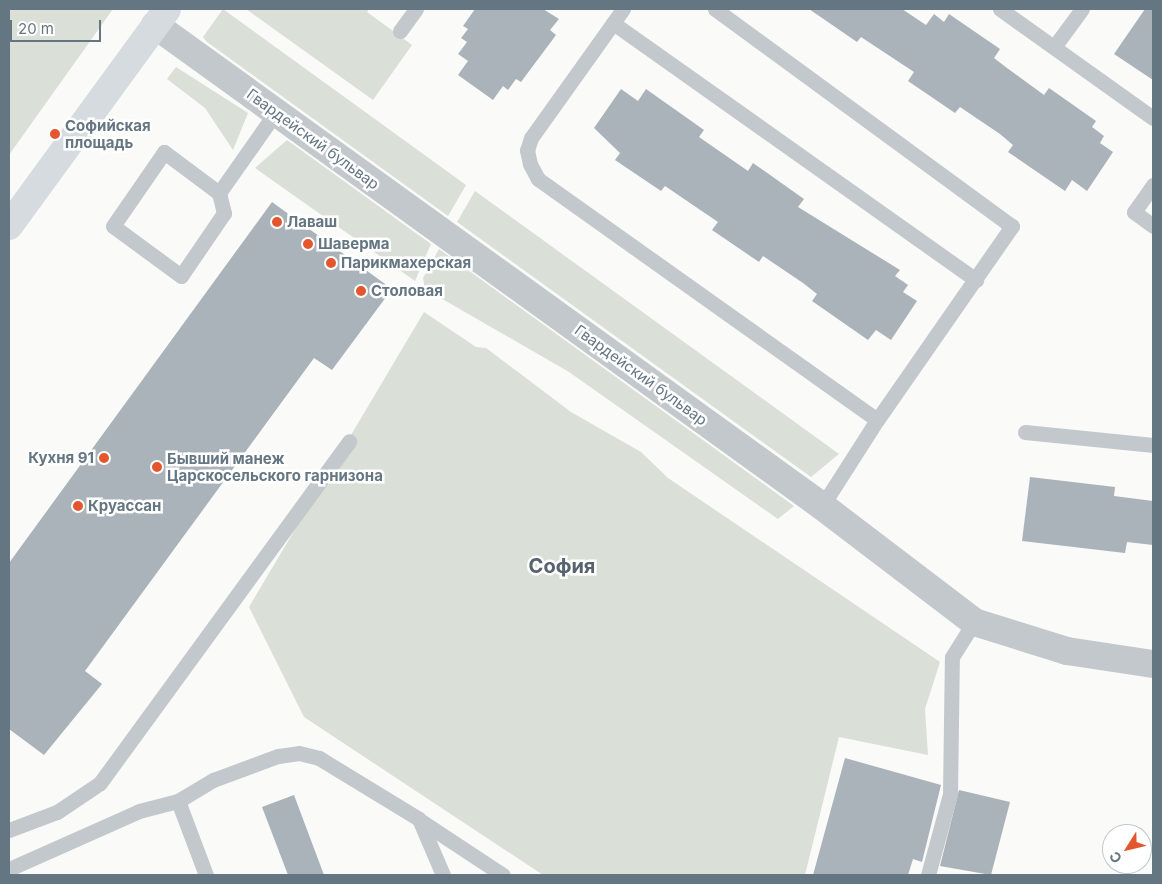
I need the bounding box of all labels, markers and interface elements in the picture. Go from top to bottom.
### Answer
scale bar [12,10,104,42]
text: 20 m [18,19,54,38]
street label: Гвардейский бульвар [243,85,383,193]
place label: Софийская площадь [65,116,151,151]
marker: Софийская площадь [49,128,61,140]
place label: Лаваш [287,213,337,231]
marker: Лаваш [271,216,283,228]
place label: Шаверма [318,235,389,253]
marker: Шаверма [302,238,314,250]
place label: Парикмахерская [341,254,471,272]
marker: Парикмахерская [325,257,337,269]
place label: Столовая [371,282,443,300]
marker: Столовая [355,285,367,297]
street label: Гвардейский бульвар [571,321,711,429]
place label: Кухня 91 [28,449,94,467]
place label: Бывший манеж Царскосельского гарнизона [167,449,383,484]
marker: Кухня 91 [98,452,110,464]
marker: Бывший манеж Царскосельского гарнизона [151,461,163,473]
place label: Круассан [88,497,161,515]
marker: Круассан [72,500,84,512]
district label: София [529,554,595,578]
north arrow [1102,824,1152,874]
text: С [1105,848,1125,867]

